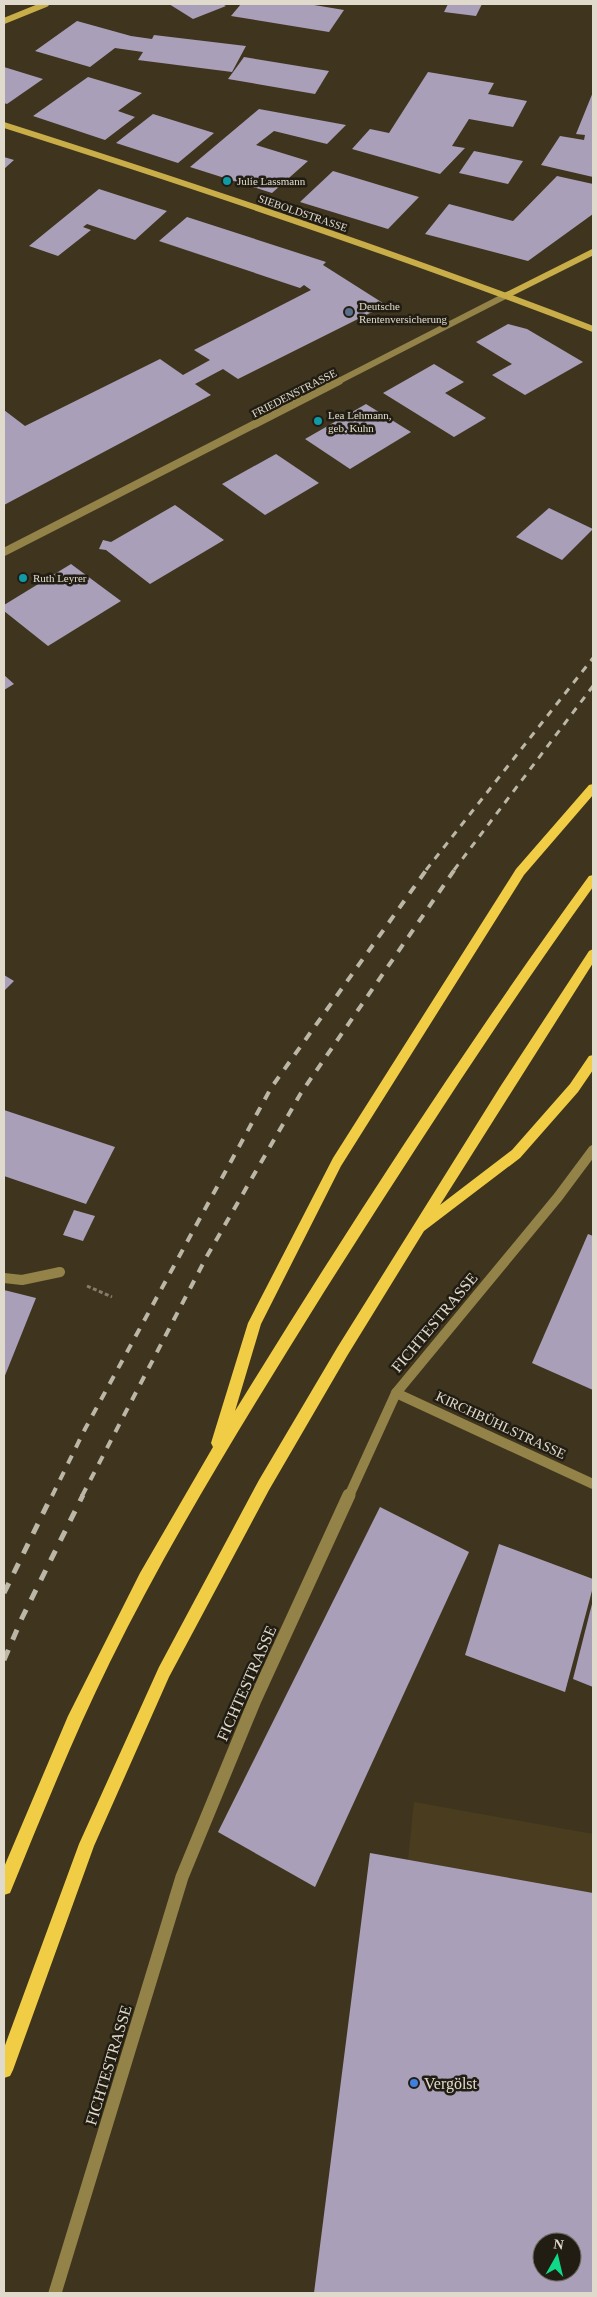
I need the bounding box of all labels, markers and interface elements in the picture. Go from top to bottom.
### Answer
marker: Julie Lassmann [221,175,233,187]
place label: Julie Lassmann [237,175,306,187]
street label: SIEBOLDSTRASSE [257,192,349,234]
place label: Deutsche Rentenversicherung [359,300,447,325]
marker: Deutsche Rentenversicherung [343,306,355,318]
street label: FRIEDENSTRASSE [250,366,339,420]
place label: Lea Lehmann, geb. Kuhn [328,409,392,434]
marker: Lea Lehmann, geb. Kuhn [312,415,324,427]
marker: Ruth Leyrer [17,572,29,584]
place label: Ruth Leyrer [33,572,87,584]
street label: FICHTESTRASSE [388,1269,481,1375]
street label: KIRCHBÜHLSTRASSE [433,1388,569,1462]
street label: FICHTESTRASSE [213,1623,280,1744]
street label: FICHTESTRASSE [82,2003,135,2127]
place label: Vergölst [424,2075,478,2093]
marker: Vergölst [408,2077,420,2089]
north arrow [532,2232,582,2282]
text: N [553,2236,565,2253]

